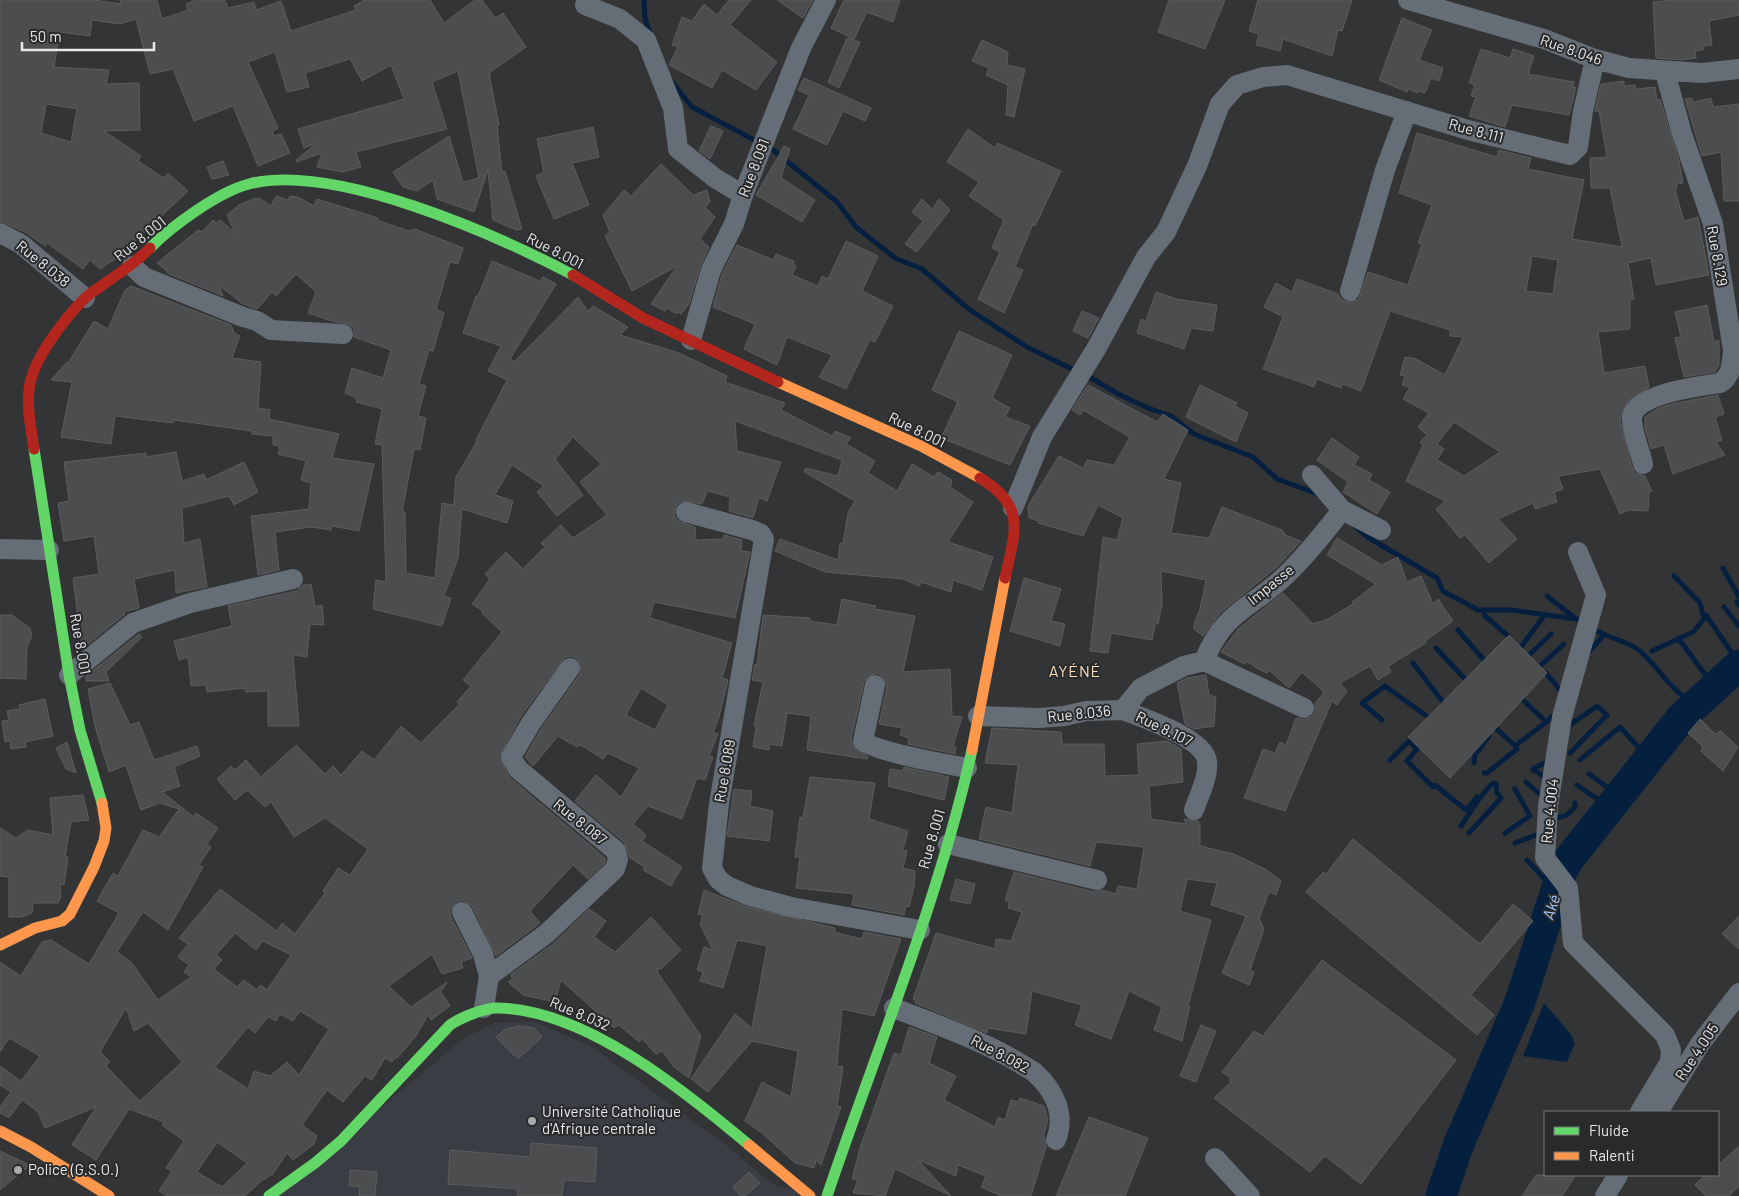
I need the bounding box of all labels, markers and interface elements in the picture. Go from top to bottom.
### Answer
scale bar [22,20,155,52]
text: 50 m [30,27,62,45]
street label: Rue 8.046 [1538,30,1605,68]
street label: Rue 8.111 [1447,114,1506,146]
street label: Rue 8.091 [734,136,772,199]
street label: Rue 8.001 [110,212,169,265]
street label: Rue 8.129 [1704,224,1732,288]
street label: Rue 8.001 [524,228,587,272]
street label: Rue 8.038 [13,236,74,290]
street label: Rue 8.001 [886,408,949,451]
street label: Impasse [1244,560,1297,608]
street label: Rue 8.001 [67,612,95,676]
district label: AYÉNÉ [1049,661,1101,680]
street label: Rue 8.036 [1046,701,1111,725]
street label: Rue 8.107 [1133,707,1196,750]
street label: Rue 8.089 [710,738,738,804]
street label: Rue 4.004 [1537,777,1561,844]
street label: Rue 8.087 [550,794,611,848]
street label: Rue 8.001 [914,807,948,871]
water label: Aké [1538,892,1563,922]
street label: Rue 8.032 [547,992,613,1034]
street label: Rue 4.005 [1671,1020,1722,1083]
street label: Rue 8.082 [968,1030,1033,1076]
place label: Université Catholique d'Afrique centrale [542,1102,681,1137]
legend [1544,1111,1719,1176]
marker: Université Catholique d'Afrique centrale [526,1115,538,1127]
text: Fluide [1589,1121,1629,1139]
text: Ralenti [1589,1146,1635,1164]
place label: Police (G.S.O.) [28,1160,118,1178]
marker: Police (G.S.O.) [12,1164,24,1176]

